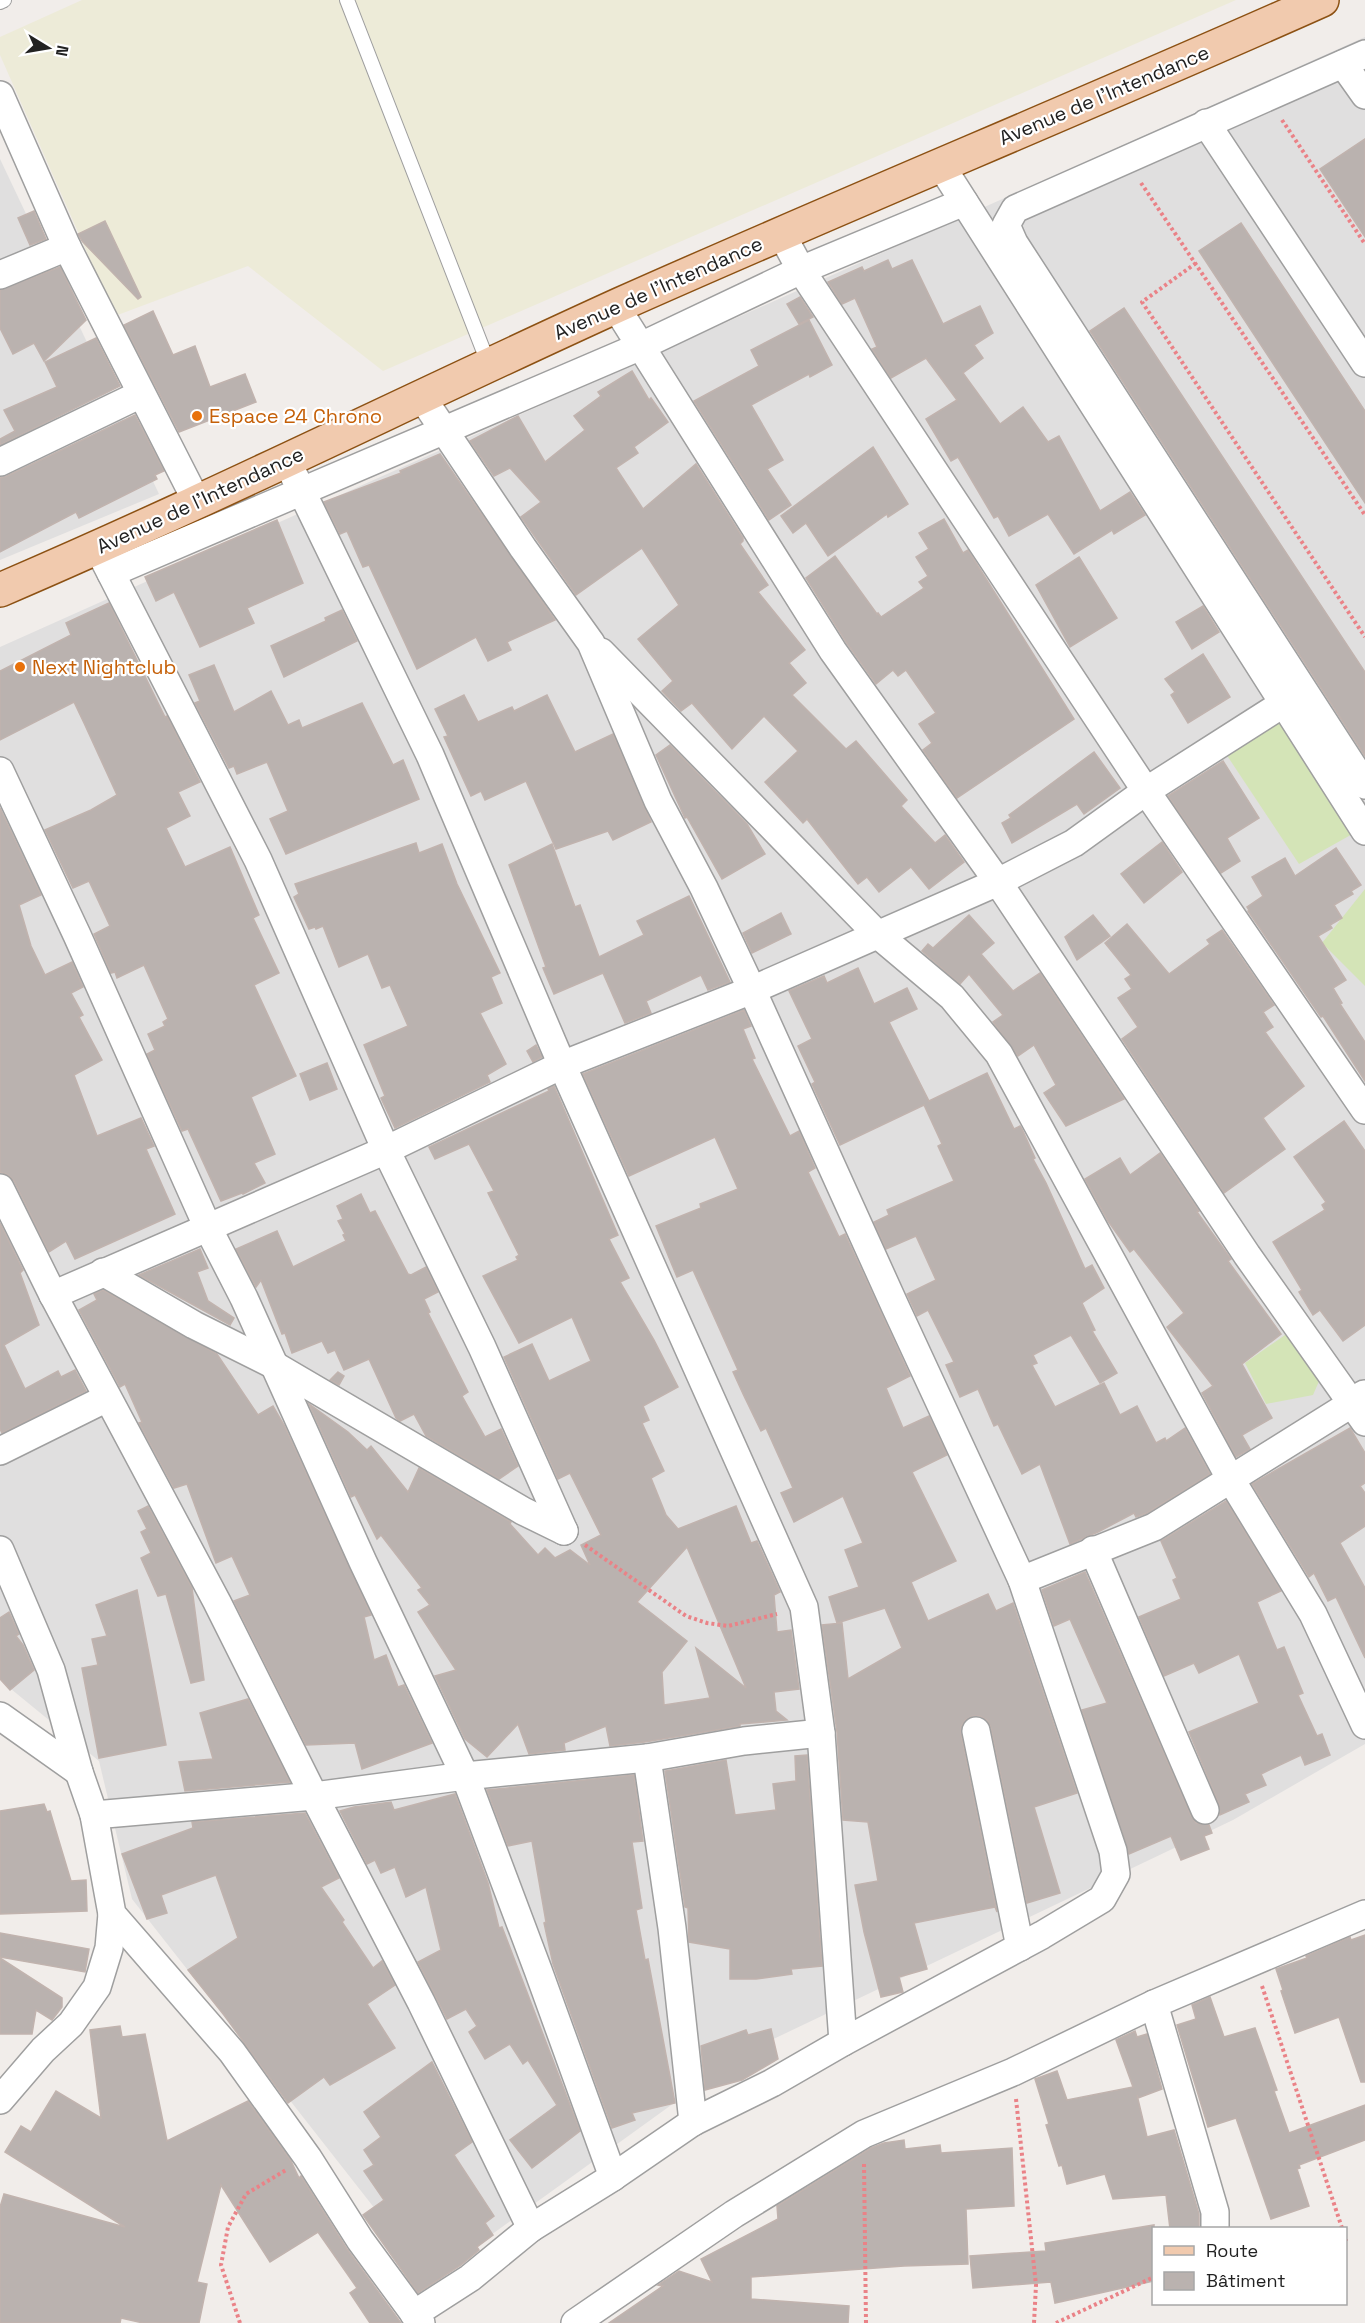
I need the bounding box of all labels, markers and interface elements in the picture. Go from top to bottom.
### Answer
north arrow [18,18,78,78]
street label: Avenue de l'Intendance [995,39,1213,151]
text: N [51,43,74,58]
street label: Avenue de l'Intendance [550,230,766,346]
place label: Espace 24 Chrono [209,403,382,429]
marker: Espace 24 Chrono [190,409,204,423]
street label: Avenue de l'Intendance [92,441,308,559]
place label: Next Nightclub [32,654,177,680]
marker: Next Nightclub [13,660,27,674]
legend [1152,2227,1347,2305]
text: Route [1206,2239,1258,2262]
text: Bâtiment [1206,2269,1286,2292]

